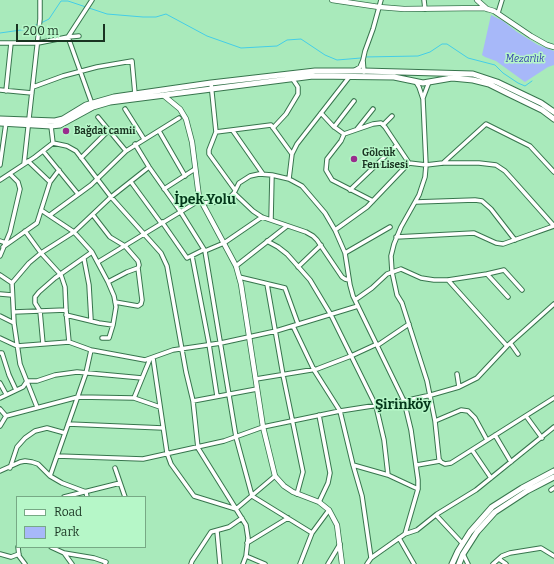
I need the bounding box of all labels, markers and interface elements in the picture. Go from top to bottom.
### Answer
scale bar [18,16,107,42]
text: 200 m [23,24,59,38]
park label: Mezarlık [505,53,545,65]
place label: Bağdat camii [74,125,135,137]
marker: Bağdat camii [61,126,71,136]
place label: Gölcük Fen Lisesi [362,147,408,170]
marker: Gölcük Fen Lisesi [349,154,359,164]
district label: İpek Yolu [174,192,236,208]
district label: Şirinköy [375,397,431,413]
legend [16,496,146,548]
text: Road [54,505,82,519]
text: Park [54,525,79,539]

